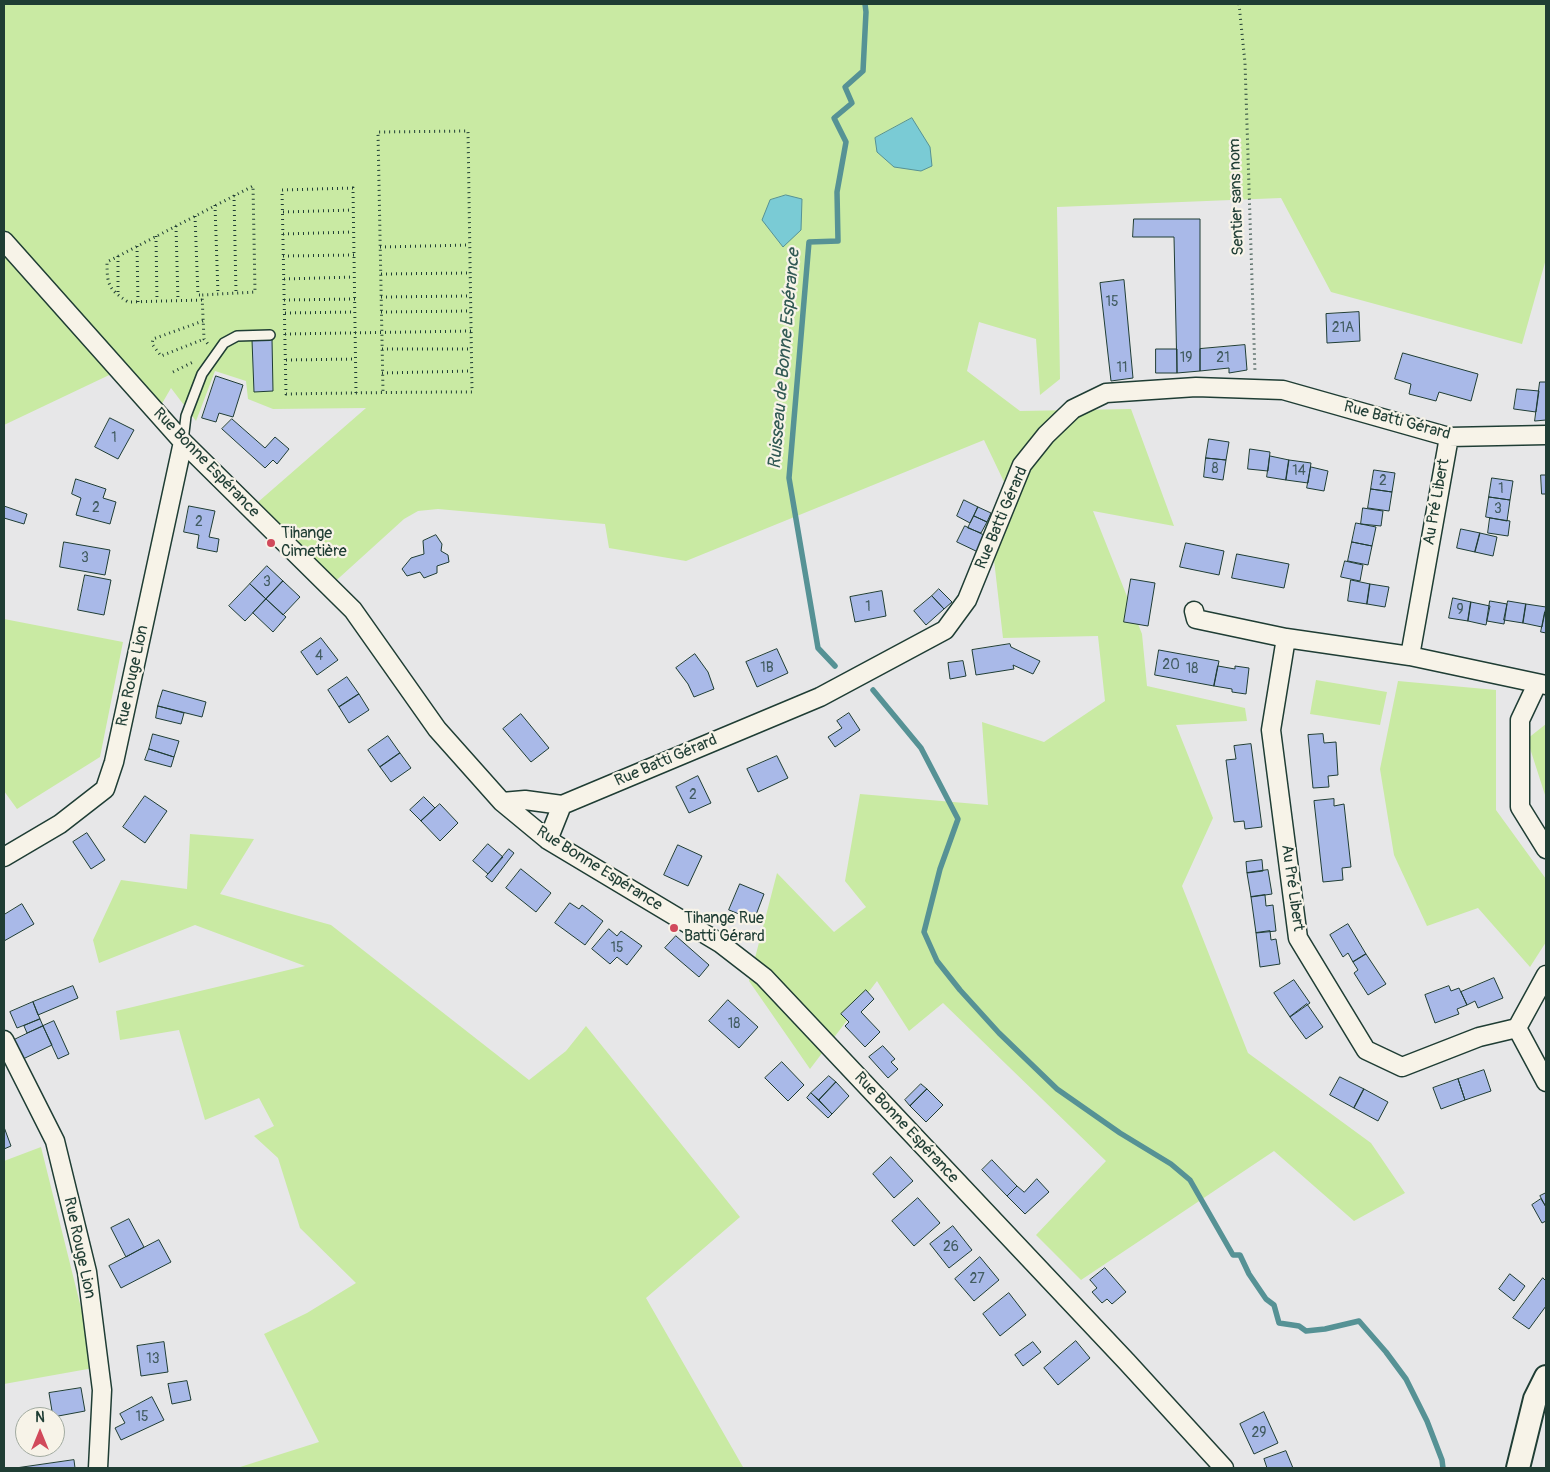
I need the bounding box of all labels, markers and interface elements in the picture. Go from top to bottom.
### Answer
street label: Sentier sans nom [1225,138,1249,256]
water label: Ruisseau de Bonne Espérance [765,248,805,470]
house number: 15 [1105,294,1119,310]
house number: 21A [1332,320,1354,336]
house number: 19 [1180,350,1192,366]
house number: 21 [1216,350,1230,366]
house number: 11 [1117,360,1127,376]
street label: Rue Batti Gérard [1342,398,1452,444]
street label: Rue Bonne Espérance [149,404,263,522]
house number: 1 [111,430,117,446]
street label: Au Pré Libert [1420,457,1454,547]
house number: 8 [1211,461,1219,477]
house number: 14 [1292,463,1306,479]
street label: Rue Batti Gérard [972,464,1032,572]
house number: 2 [1379,473,1387,489]
house number: 1 [1498,481,1504,497]
house number: 2 [92,500,100,516]
house number: 3 [1494,501,1502,517]
house number: 2 [195,514,203,530]
place label: Tihange Cimetière [281,524,347,562]
marker: Tihange Cimetière [265,537,277,549]
house number: 3 [81,550,89,566]
house number: 3 [263,574,271,590]
house number: 1 [865,599,871,615]
house number: 9 [1456,602,1464,618]
street label: Rue Rouge Lion [113,623,153,729]
house number: 4 [315,648,323,664]
house number: 20 [1162,657,1180,673]
house number: 1B [760,660,774,676]
house number: 18 [1186,661,1198,677]
street label: Rue Batti Gérard [612,731,720,791]
house number: 2 [689,787,697,803]
street label: Rue Bonne Espérance [532,822,666,916]
street label: Au Pré Libert [1276,843,1308,933]
place label: Tihange Rue Batti Gérard [684,909,765,947]
marker: Tihange Rue Batti Gérard [668,922,680,934]
house number: 15 [610,940,624,956]
house number: 18 [728,1016,740,1032]
street label: Rue Bonne Espérance [850,1068,962,1188]
street label: Rue Rouge Lion [59,1195,99,1301]
house number: 26 [943,1239,959,1255]
house number: 27 [969,1271,985,1287]
house number: 13 [146,1351,160,1367]
north arrow [15,1407,65,1457]
text: N [35,1409,45,1426]
house number: 15 [135,1409,149,1425]
house number: 29 [1251,1425,1267,1441]

